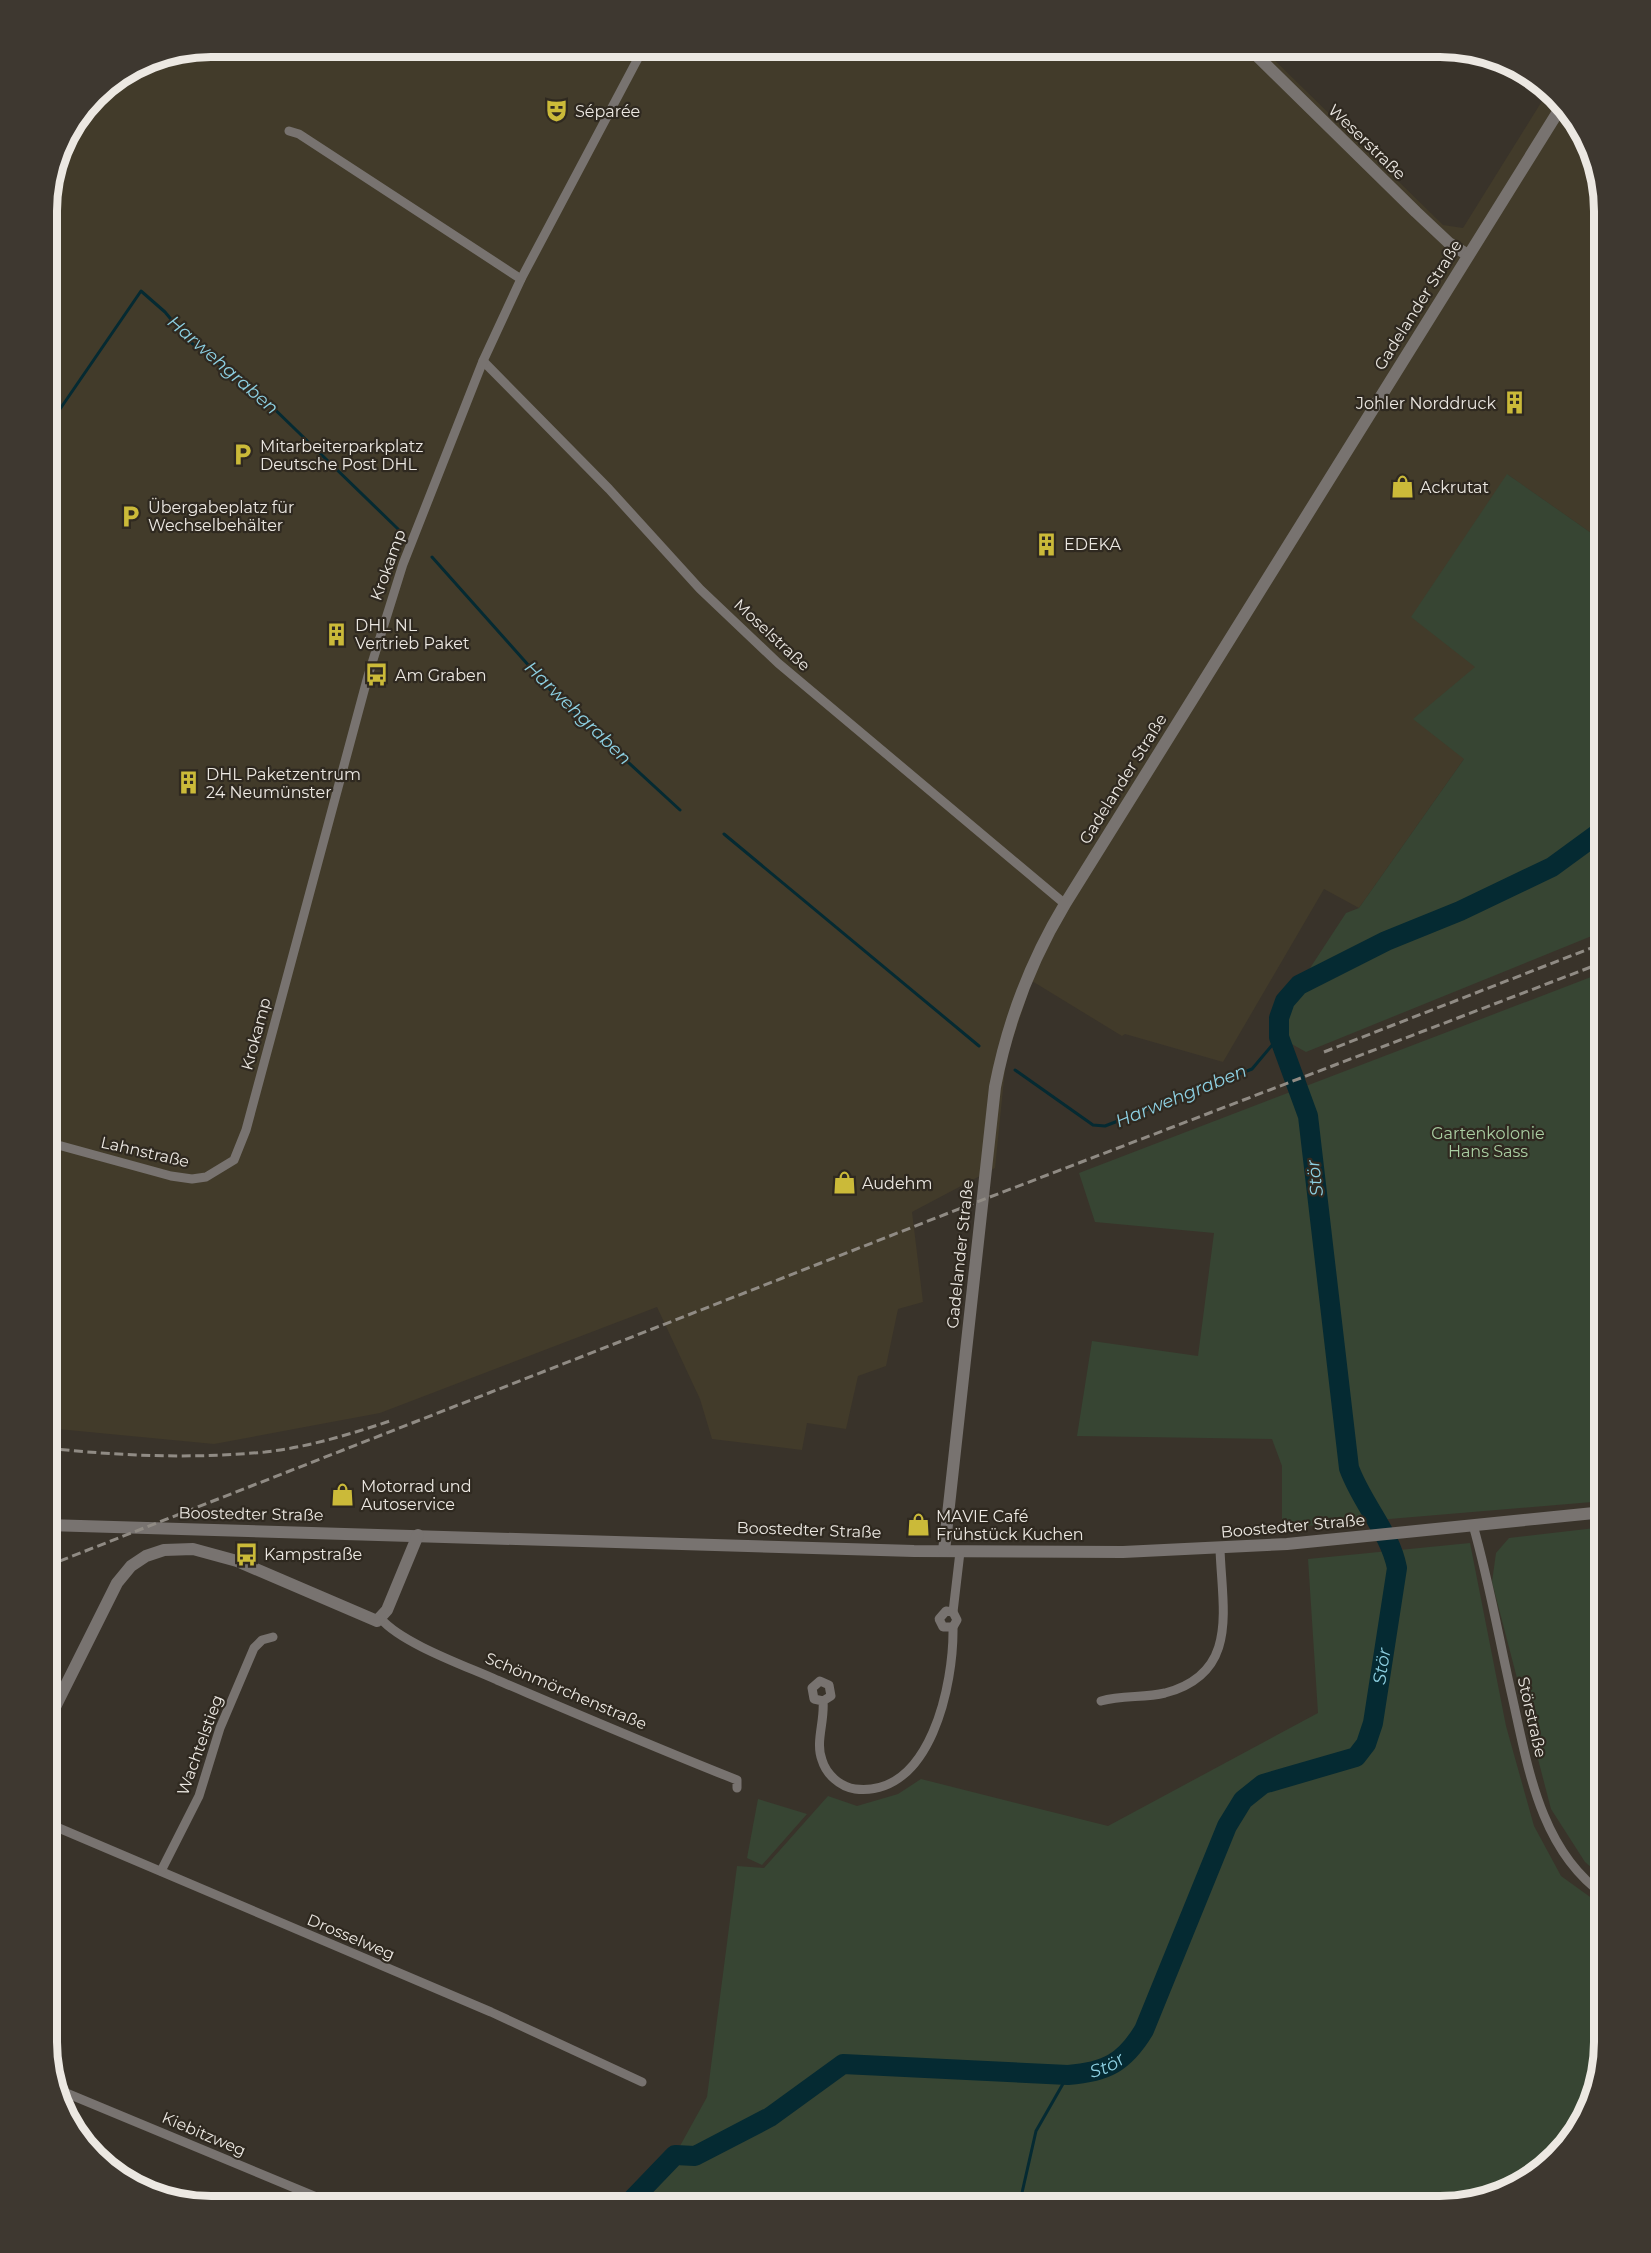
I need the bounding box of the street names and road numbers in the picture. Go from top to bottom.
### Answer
street label: Weserstraße [1324,100,1410,184]
street label: Gadelander Straße [1370,236,1466,374]
street label: Krokamp [366,527,410,603]
street label: Moselstraße [730,595,814,675]
street label: Gadelander Straße [1075,710,1171,848]
street label: Krokamp [237,996,275,1072]
street label: Lahnstraße [99,1133,191,1171]
street label: Gadelander Straße [943,1178,977,1330]
street label: Boostedter Straße [178,1503,324,1525]
street label: Boostedter Straße [1220,1510,1366,1542]
street label: Boostedter Straße [736,1518,882,1542]
street label: Schönmörchenstraße [482,1648,650,1734]
street label: Störstraße [1513,1675,1551,1759]
street label: Wachtelstieg [173,1692,227,1798]
street label: Drosselweg [304,1910,398,1964]
street label: Kiebitzweg [159,2108,249,2160]

